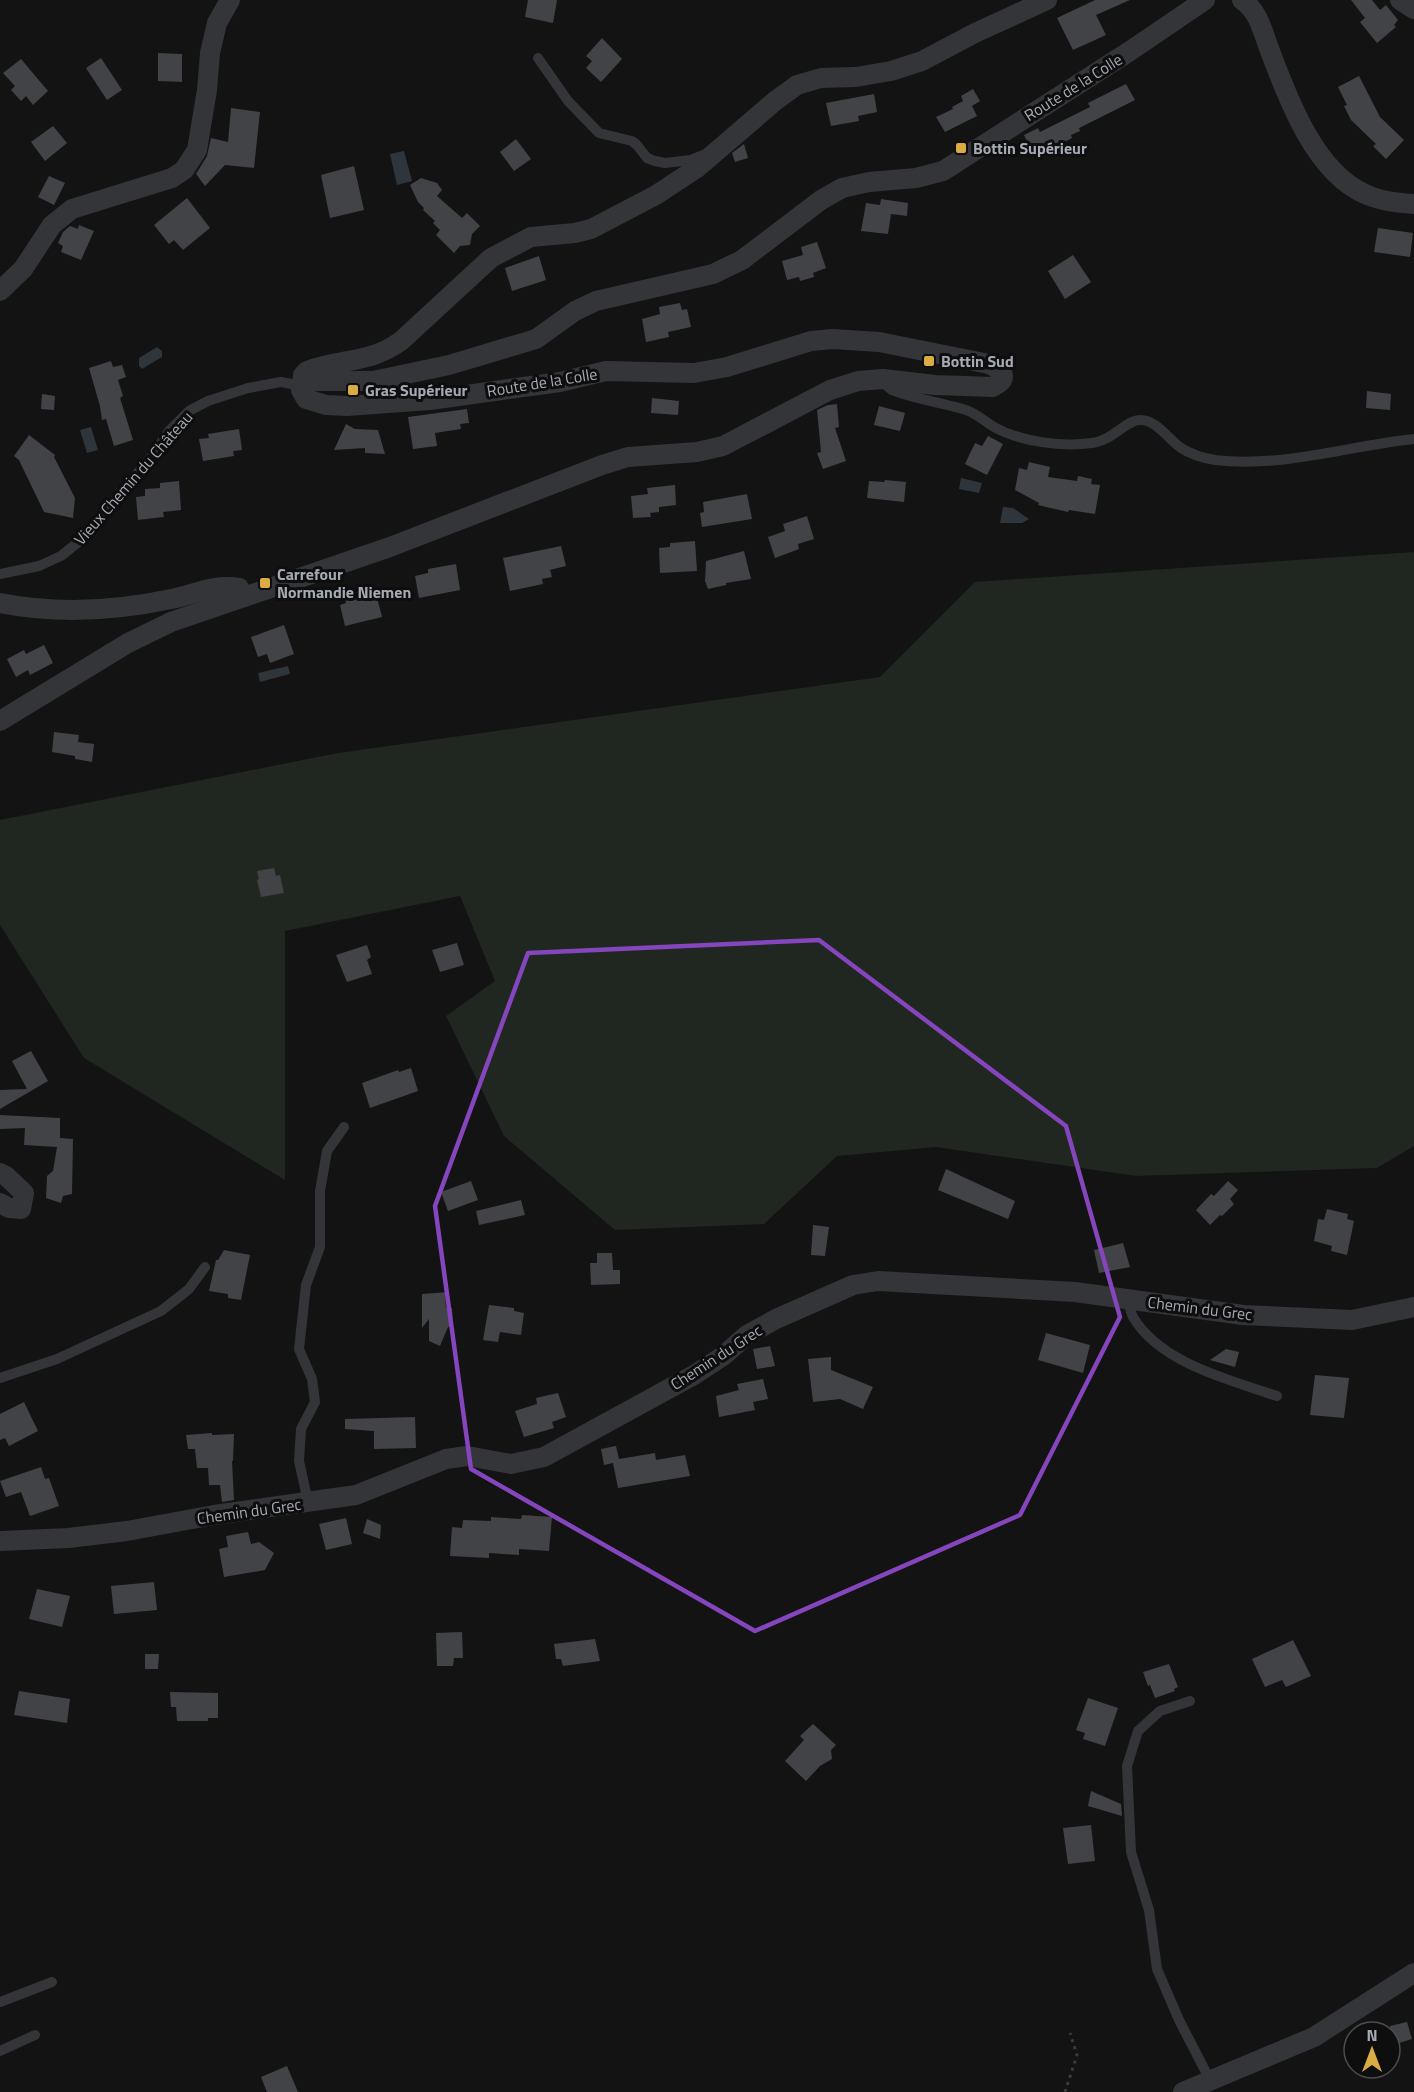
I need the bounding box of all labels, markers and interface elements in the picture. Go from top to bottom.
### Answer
street label: Route de la Colle [1019,47,1127,127]
place label: Bottin Supérieur [973,136,1087,160]
marker: Bottin Supérieur [954,141,968,155]
place label: Bottin Sud [941,349,1014,373]
marker: Bottin Sud [922,354,936,368]
street label: Route de la Colle [485,361,599,403]
place label: Gras Supérieur [365,378,467,402]
marker: Gras Supérieur [346,383,360,397]
street label: Vieux Chemin du Château [68,406,198,550]
place label: Carrefour Normandie Niemen [277,562,411,604]
marker: Carrefour Normandie Niemen [258,576,272,590]
street label: Chemin du Grec [1146,1290,1254,1326]
street label: Chemin du Grec [665,1318,767,1396]
street label: Chemin du Grec [195,1492,303,1530]
north arrow [1342,2020,1402,2080]
text: N [1366,2023,1378,2047]

